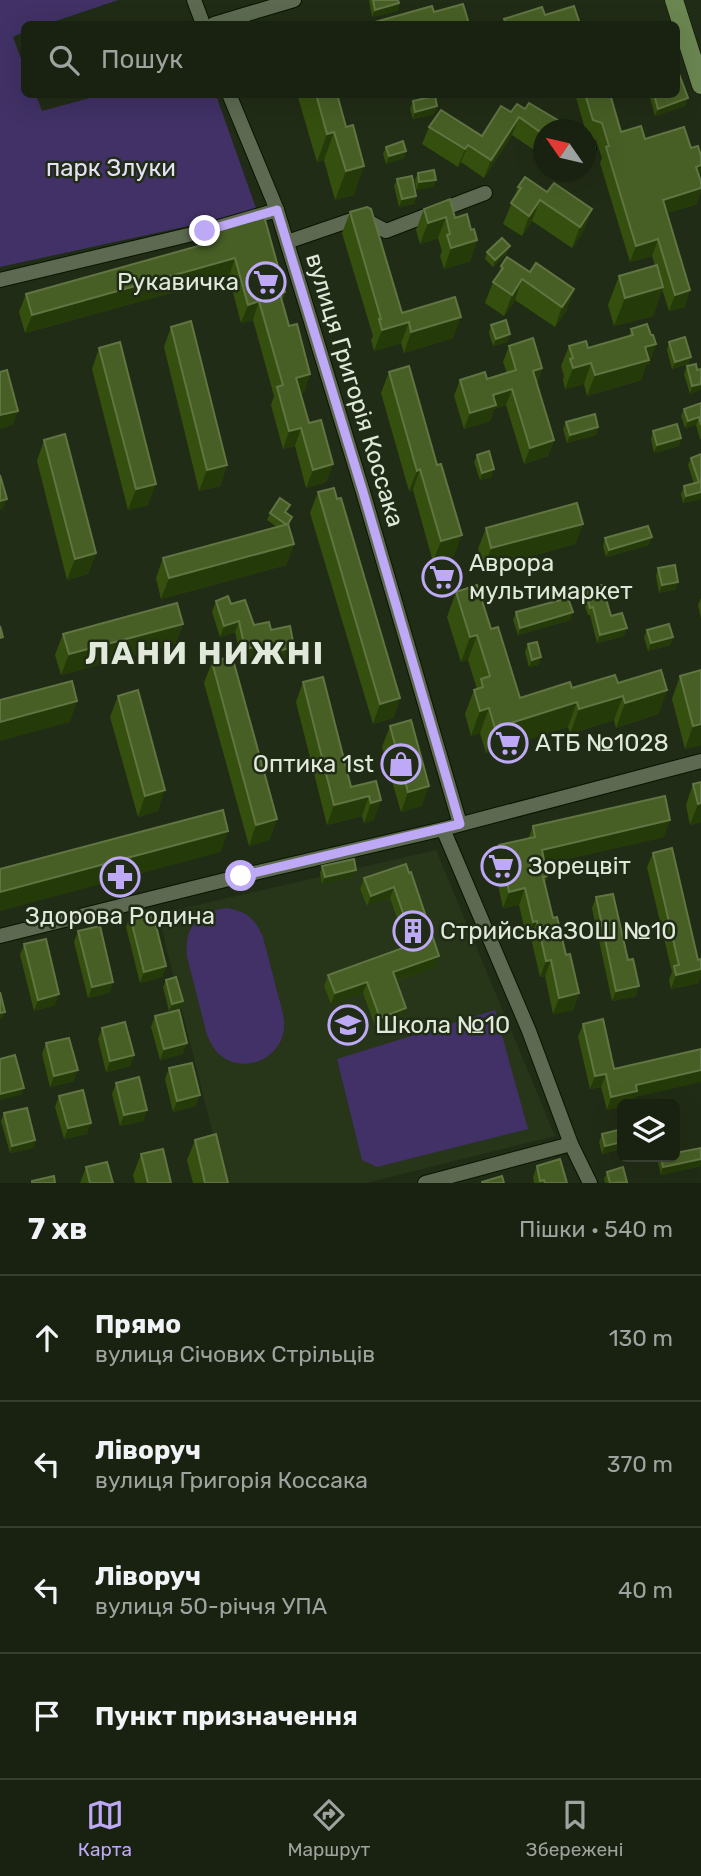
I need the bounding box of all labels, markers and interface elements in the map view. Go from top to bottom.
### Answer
search box [21,21,680,98]
icon: search [45,41,83,79]
text: Пошук [101,44,183,75]
north arrow [533,119,596,182]
park label: парк Злуки [46,154,176,182]
route end [189,215,220,246]
street label: вулиця Григорія Коссака [300,250,410,530]
supermarket icon: Рукавичка [245,261,287,303]
place label: Рукавичка [117,268,239,296]
place label: Аврора мультимаркет [469,549,633,605]
supermarket icon: Аврора мультимаркет [421,556,463,598]
district label: ЛАНИ НИЖНІ [85,634,325,672]
supermarket icon: АТБ №1028 [487,722,529,764]
place label: АТБ №1028 [535,729,669,757]
shop icon: Оптика 1st [380,743,422,785]
place label: Оптика 1st [253,750,374,778]
supermarket icon: Зорецвіт [480,845,522,887]
place label: Зорецвіт [528,852,631,880]
pharmacy icon: Здорова Родина [99,856,141,898]
route start [225,860,256,891]
place label: Здорова Родина [25,902,215,930]
building icon: СтрийськаЗОШ №10 [392,910,434,952]
place label: СтрийськаЗОШ №10 [440,917,677,945]
school or university icon: Школа №10 [327,1004,369,1046]
place label: Школа №10 [375,1011,510,1039]
map controls [617,1099,680,1162]
button: layers [617,1099,680,1162]
text: 7 хв [28,1211,87,1247]
text: Пішки · 540 m [519,1215,673,1243]
text: Прямо [95,1309,181,1340]
icon: ahead [28,1319,66,1357]
text: 130 m [609,1324,673,1352]
text: вулиця Січових Стрільців [95,1340,375,1368]
text: Ліворуч [95,1435,201,1466]
icon: left [28,1445,66,1483]
text: 370 m [607,1450,673,1478]
text: вулиця Григорія Коссака [95,1466,368,1494]
text: Ліворуч [95,1561,201,1592]
icon: left [28,1571,66,1609]
text: 40 m [618,1576,673,1604]
text: вулиця 50-річчя УПА [95,1592,327,1620]
icon: arrive [28,1697,66,1735]
text: Пункт призначення [95,1701,358,1732]
tab: Карта [78,1796,132,1861]
tab: Маршрут [287,1796,370,1861]
tab: Збережені [526,1796,623,1861]

